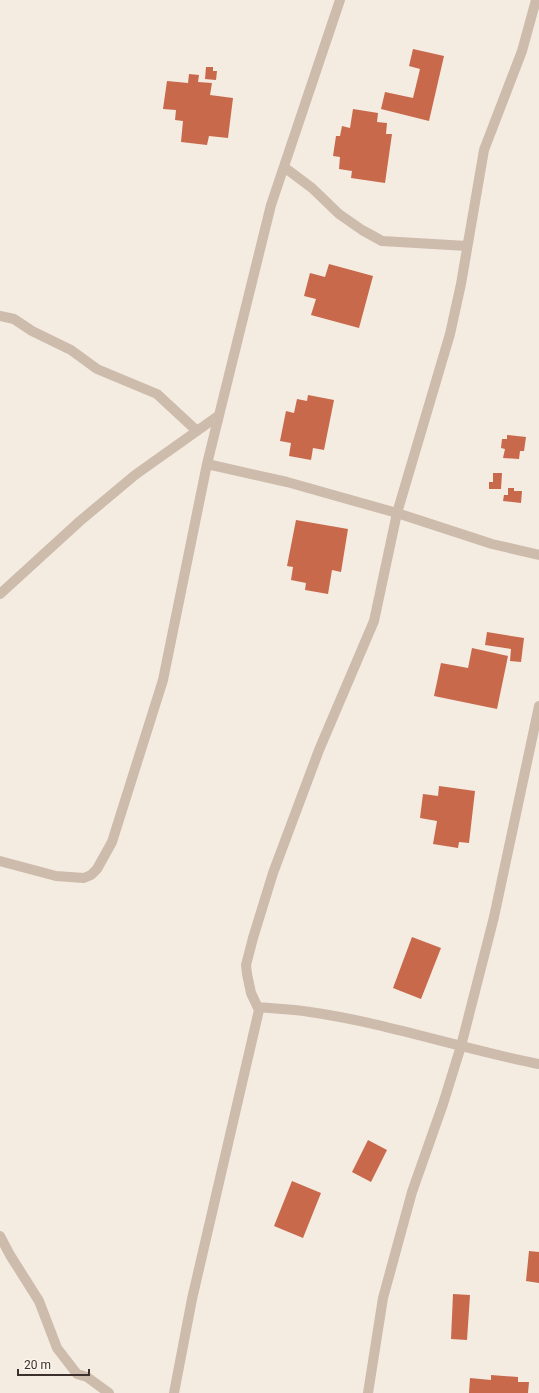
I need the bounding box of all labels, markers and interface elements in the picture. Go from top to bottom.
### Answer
scale bar [18,1351,89,1377]
text: 20 m [24,1358,51,1372]

